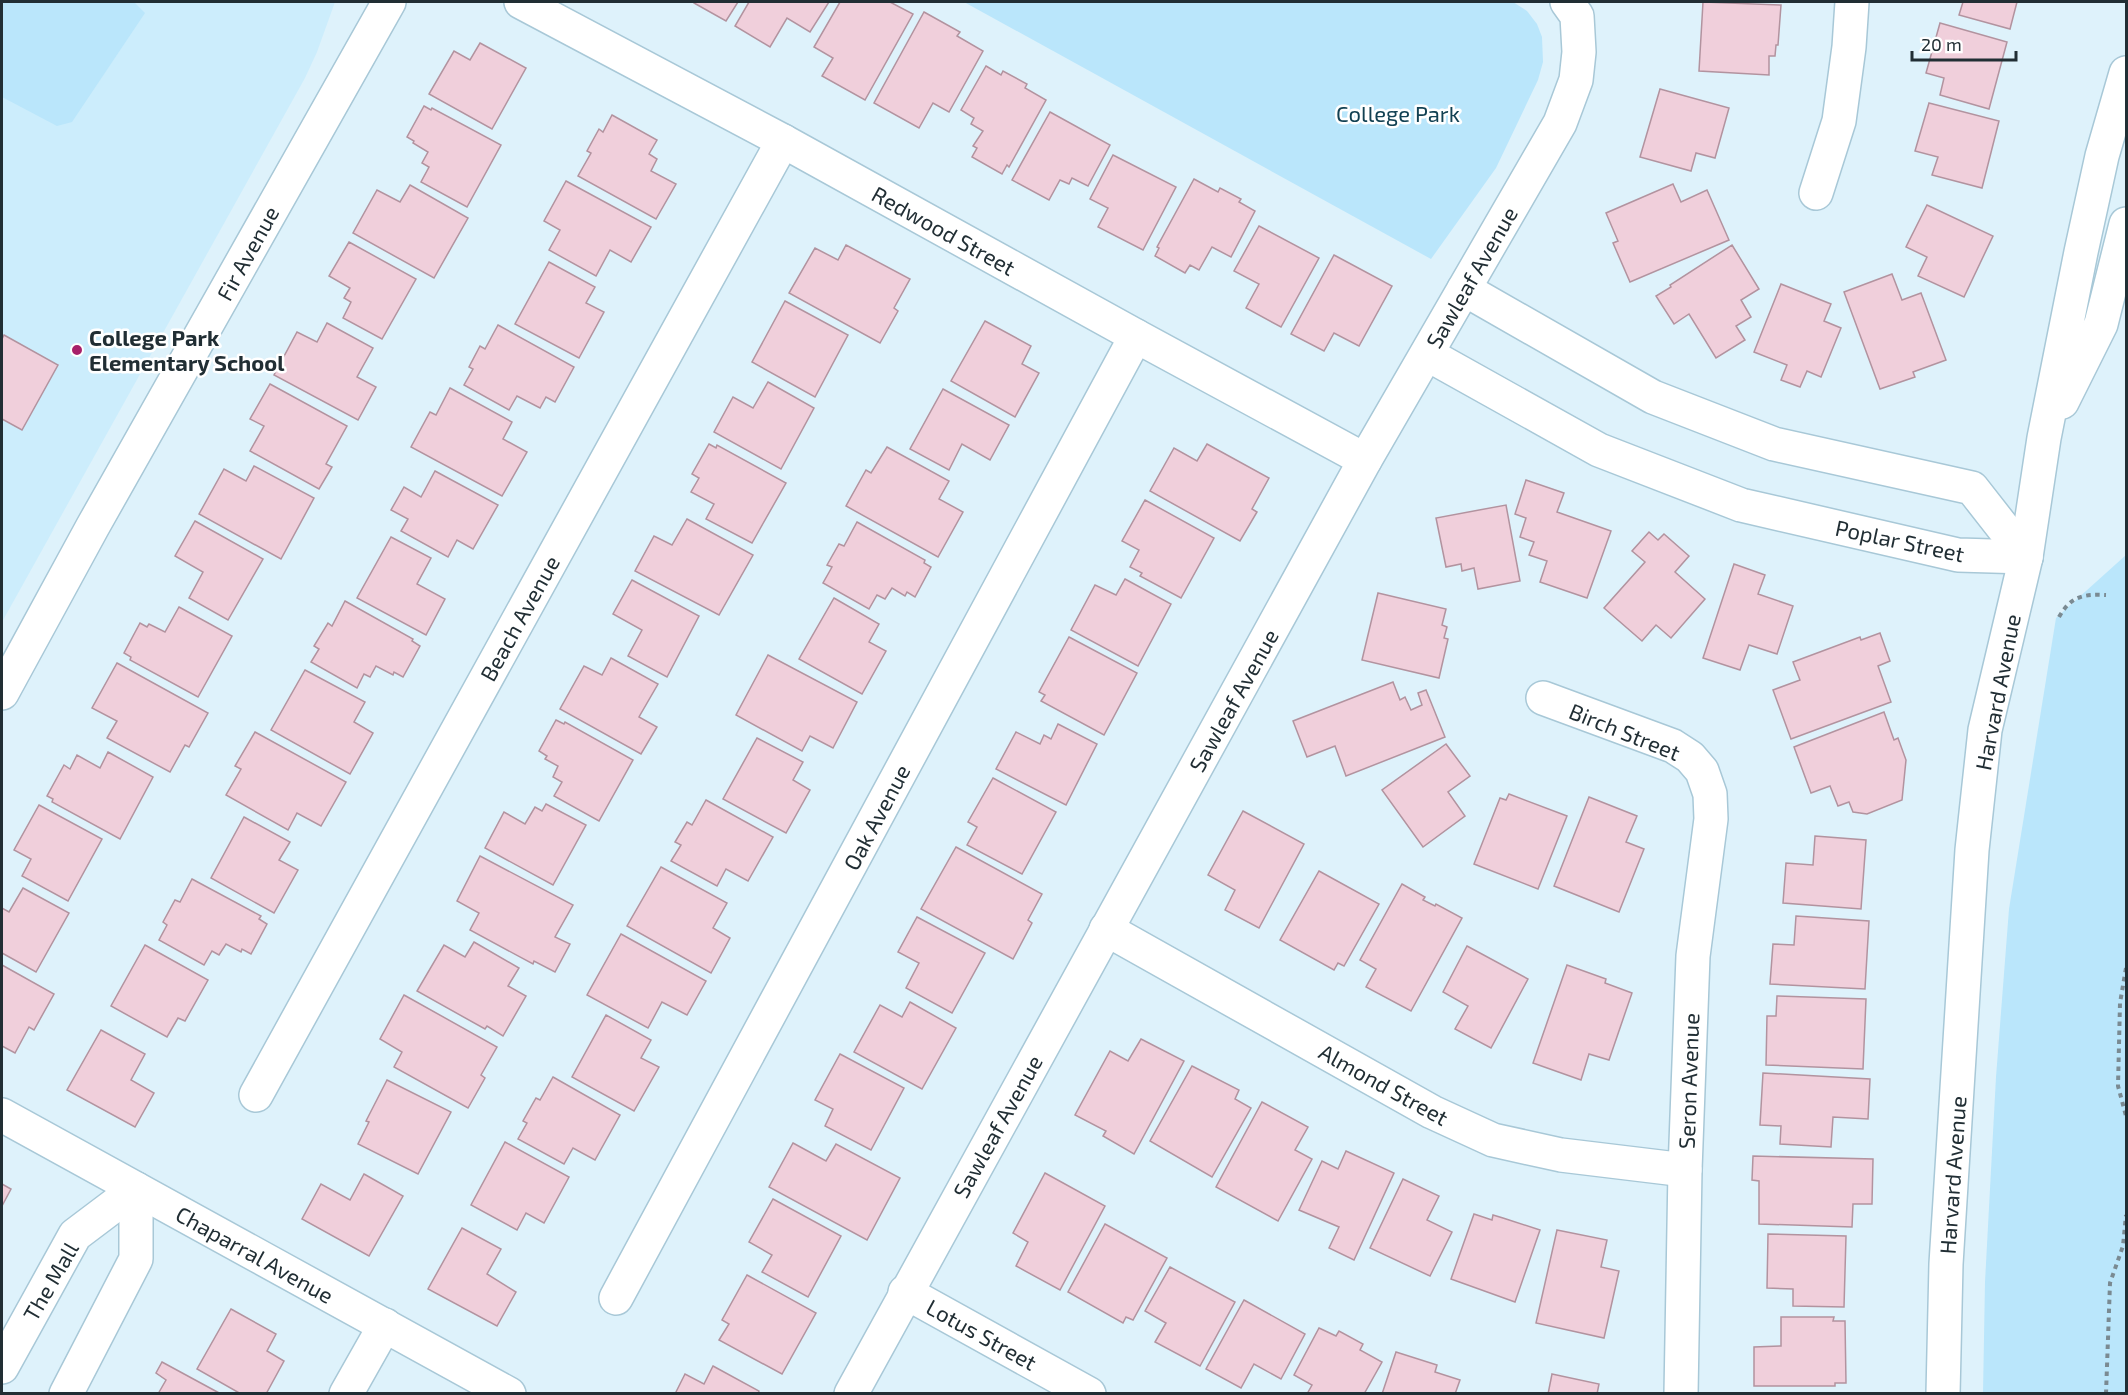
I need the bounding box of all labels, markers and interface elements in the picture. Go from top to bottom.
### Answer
scale bar [1912,24,2016,62]
text: 20 m [1921,33,1962,55]
park label: College Park [1336,100,1460,126]
street label: Redwood Street [868,180,1020,280]
street label: Fir Avenue [210,201,284,305]
street label: Sawleaf Avenue [1420,202,1522,352]
place label: College Park Elementary School [89,324,285,376]
marker: College Park Elementary School [70,343,84,357]
street label: Poplar Street [1833,514,1967,566]
street label: Beach Avenue [474,551,564,685]
street label: Harvard Avenue [1969,612,2025,772]
street label: Sawleaf Avenue [1183,624,1283,776]
street label: Birch Street [1566,697,1684,765]
street label: Oak Avenue [837,760,915,874]
street label: Seron Avenue [1673,1013,1703,1149]
street label: Almond Street [1315,1038,1453,1130]
street label: Sawleaf Avenue [947,1050,1047,1202]
street label: Harvard Avenue [1934,1095,1970,1255]
street label: Chaparral Avenue [172,1200,338,1308]
street label: The Mall [17,1237,83,1325]
street label: Lotus Street [922,1293,1042,1375]

